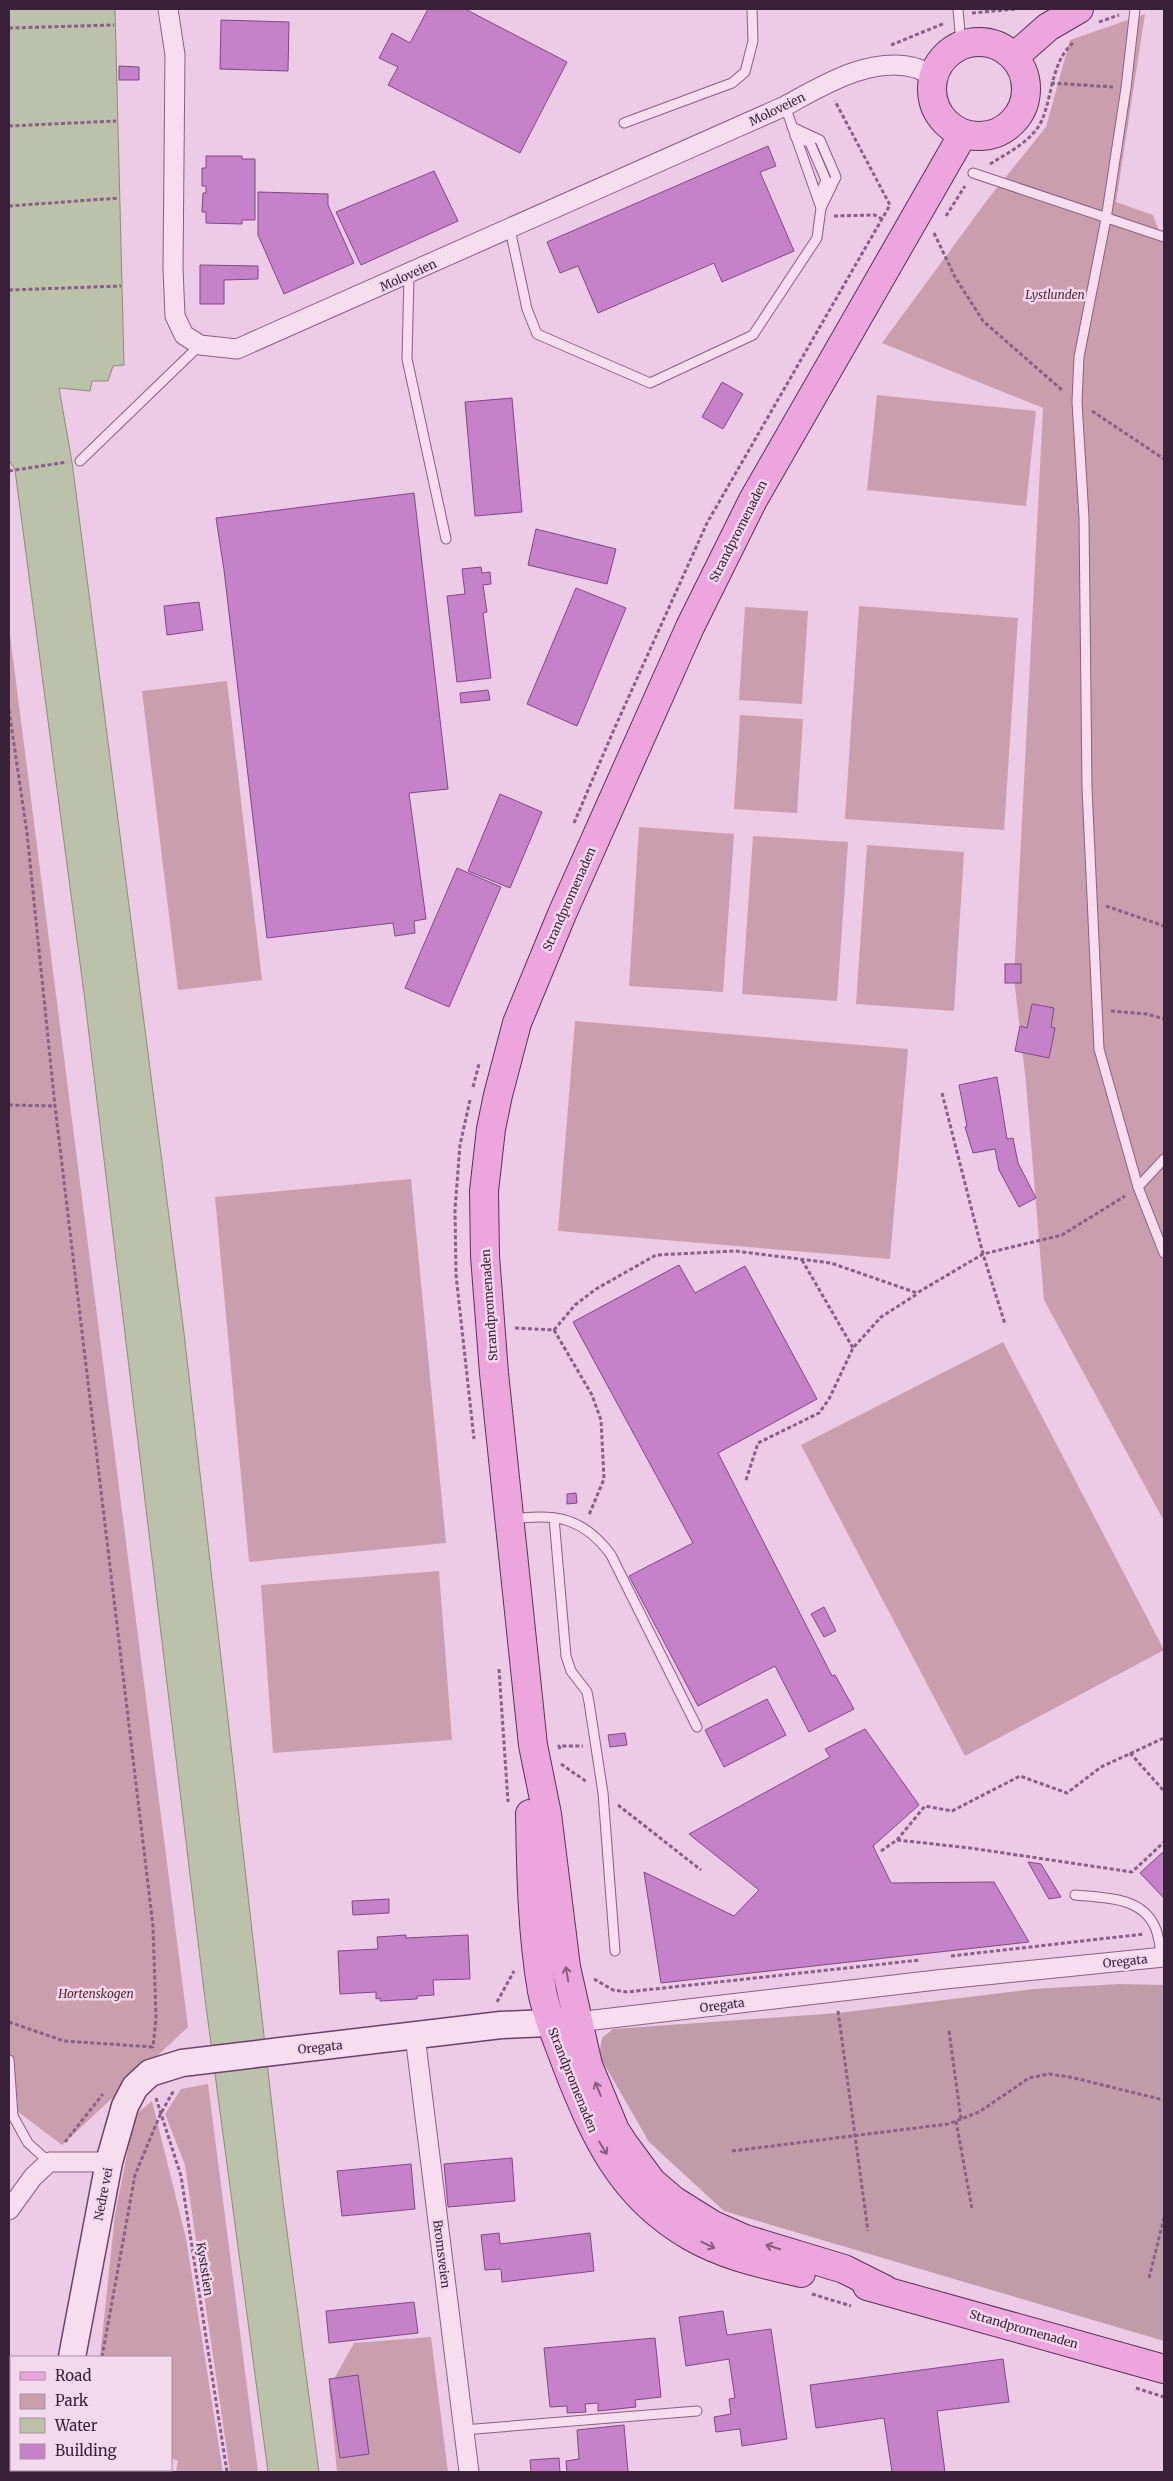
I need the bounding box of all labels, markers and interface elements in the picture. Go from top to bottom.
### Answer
street label: Moloveien [747,89,807,129]
street label: Moloveien [377,256,439,294]
park label: Lystlunden [1025,287,1085,302]
street label: Strandpromenaden [706,478,770,584]
street label: Strandpromenaden [539,845,599,953]
street label: Strandpromenaden [478,1249,500,1361]
street label: Oregata [1102,1951,1149,1971]
one-way arrow [562,1966,572,1982]
park label: Hortenskogen [57,1986,134,2001]
street label: Oregata [699,1995,746,2015]
street label: Strandpromenaden [545,2025,601,2135]
street label: Oregata [297,2037,344,2057]
one-way arrow [593,2082,602,2097]
one-way arrow [598,2141,608,2155]
street label: Nedre vei [90,2166,116,2222]
street label: Bromsveien [430,2219,454,2289]
street label: Kyststien [193,2241,217,2297]
one-way arrow [700,2241,715,2251]
one-way arrow [766,2241,782,2251]
street label: Strandpromenaden [968,2306,1080,2352]
legend [10,2356,172,2471]
text: Road [55,2366,91,2385]
text: Park [55,2391,89,2410]
text: Water [54,2416,98,2435]
text: Building [55,2441,117,2460]

